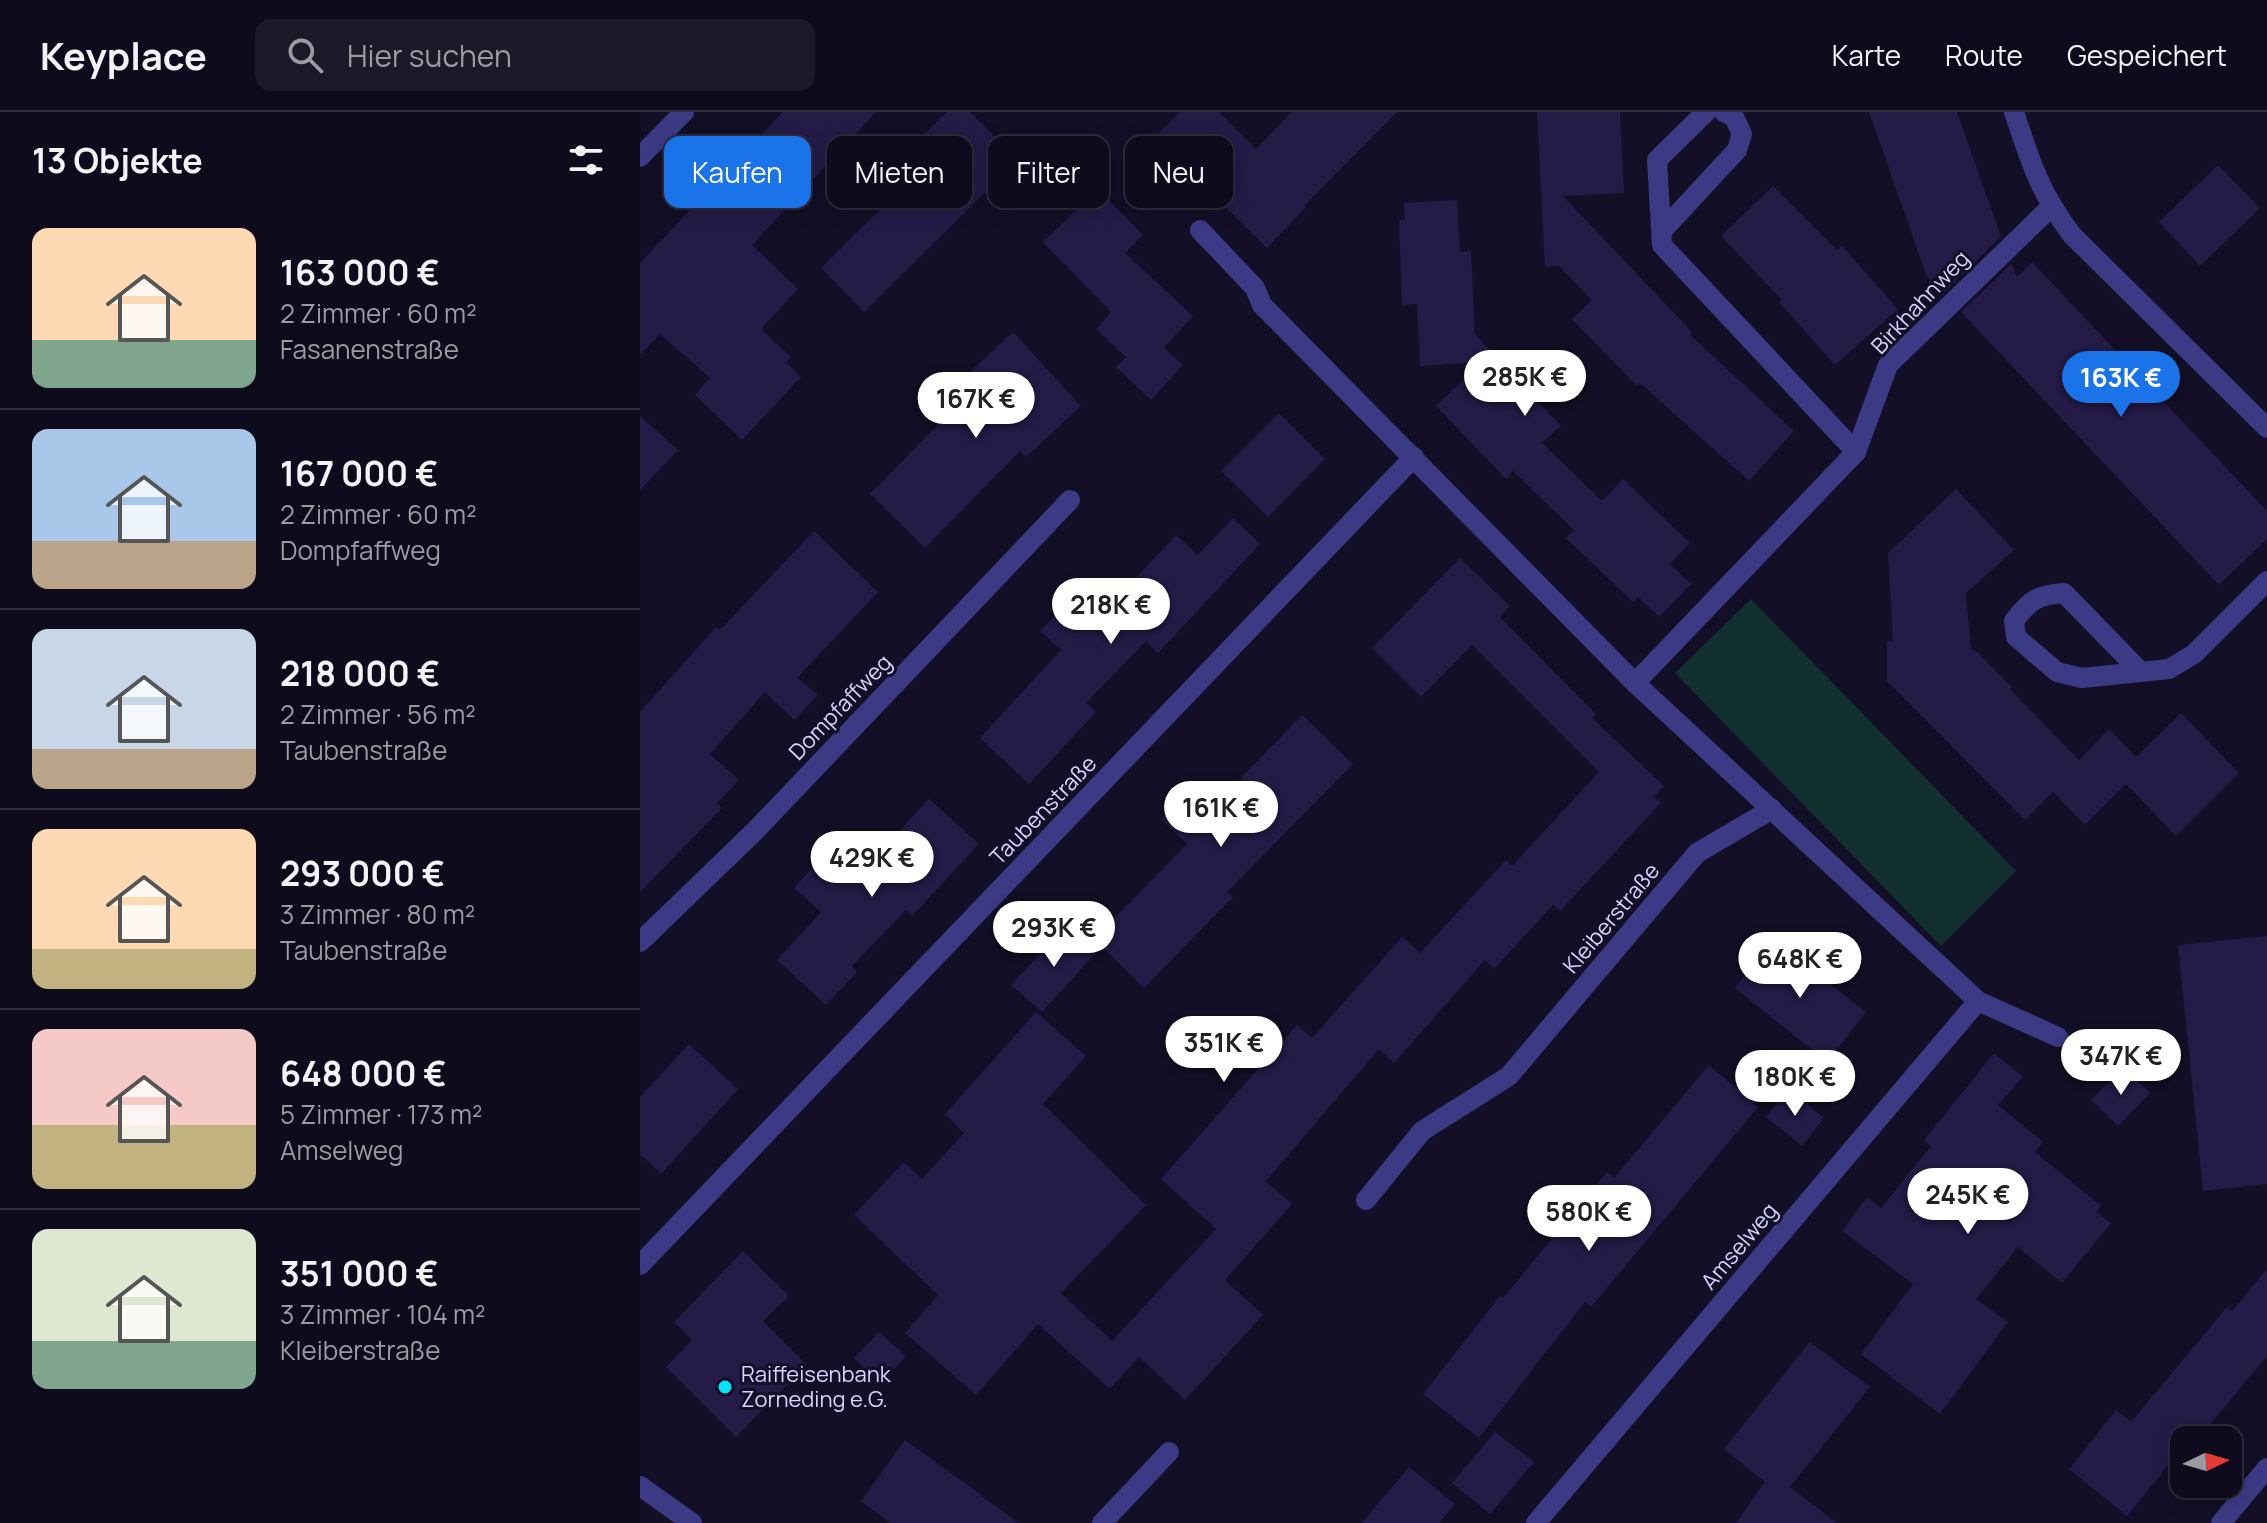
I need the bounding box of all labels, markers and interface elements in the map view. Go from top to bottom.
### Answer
search box [255,19,815,91]
text: Keyplace [40,29,207,81]
icon: search [283,33,327,77]
text: Hier suchen [347,35,512,76]
text: Karte [1832,36,1901,74]
text: Route [1945,36,2023,74]
text: Gespeichert [2067,36,2227,74]
chip: Kaufen [664,136,811,208]
chip: Mieten [827,136,972,208]
chip: Filter [988,136,1109,208]
chip: Neu [1125,136,1233,208]
text: 13 Objekte [32,137,203,183]
icon: filters [564,138,608,182]
street label: Birkhahnweg [1864,244,1976,360]
text: 163 000 € [280,249,440,295]
icon: home [96,260,192,356]
text: 2 Zimmer · 60 m² [280,295,477,331]
text: Fasanenstraße [280,331,459,367]
pin: 285K € [1460,350,1590,418]
pin: 163K € [2056,351,2186,419]
text: 285K € [1482,358,1568,394]
text: 163K € [2080,359,2162,395]
pin: 167K € [911,372,1041,440]
text: 167K € [936,380,1016,416]
text: 167 000 € [280,450,438,496]
icon: home [96,461,192,557]
text: 2 Zimmer · 60 m² [280,496,477,532]
text: Dompfaffweg [280,532,441,568]
pin: 218K € [1046,578,1176,646]
text: 218K € [1070,586,1152,622]
street label: Dompfaffweg [782,648,898,766]
text: 218 000 € [280,650,440,696]
icon: home [96,661,192,757]
text: 2 Zimmer · 56 m² [280,696,476,732]
text: Taubenstraße [280,732,447,768]
street label: Taubenstraße [983,749,1103,871]
pin: 161K € [1156,781,1286,849]
text: 161K € [1182,789,1260,825]
pin: 429K € [807,831,937,899]
text: 429K € [829,839,915,875]
text: 293 000 € [280,850,445,896]
street label: Kleiberstraße [1556,856,1666,980]
icon: home [96,861,192,957]
text: 3 Zimmer · 80 m² [280,896,475,932]
pin: 293K € [989,901,1119,969]
text: 293K € [1011,909,1097,945]
text: Taubenstraße [280,932,447,968]
pin: 648K € [1735,932,1865,1000]
text: 648K € [1756,940,1844,976]
pin: 351K € [1159,1016,1289,1084]
text: 351K € [1184,1024,1265,1060]
pin: 347K € [2056,1029,2186,1097]
text: 347K € [2079,1037,2163,1073]
text: 648 000 € [280,1050,447,1096]
pin: 180K € [1730,1050,1860,1118]
text: 180K € [1753,1058,1837,1094]
icon: home [96,1061,192,1157]
text: 5 Zimmer · 173 m² [280,1096,482,1132]
text: Amselweg [280,1132,403,1168]
pin: 245K € [1903,1168,2033,1236]
text: 245K € [1925,1176,2011,1212]
pin: 580K € [1524,1185,1654,1253]
text: 580K € [1545,1193,1633,1229]
street label: Amselweg [1694,1196,1784,1296]
text: 351 000 € [280,1250,439,1296]
icon: home [96,1261,192,1357]
text: 3 Zimmer · 104 m² [280,1296,485,1332]
text: Kleiberstraße [280,1332,440,1368]
place label: Raiffeisenbank Zorneding e.G. [741,1359,892,1414]
marker: Raiffeisenbank Zorneding e.G. [716,1378,734,1396]
north arrow [2170,1426,2242,1498]
map controls [2170,1426,2242,1498]

